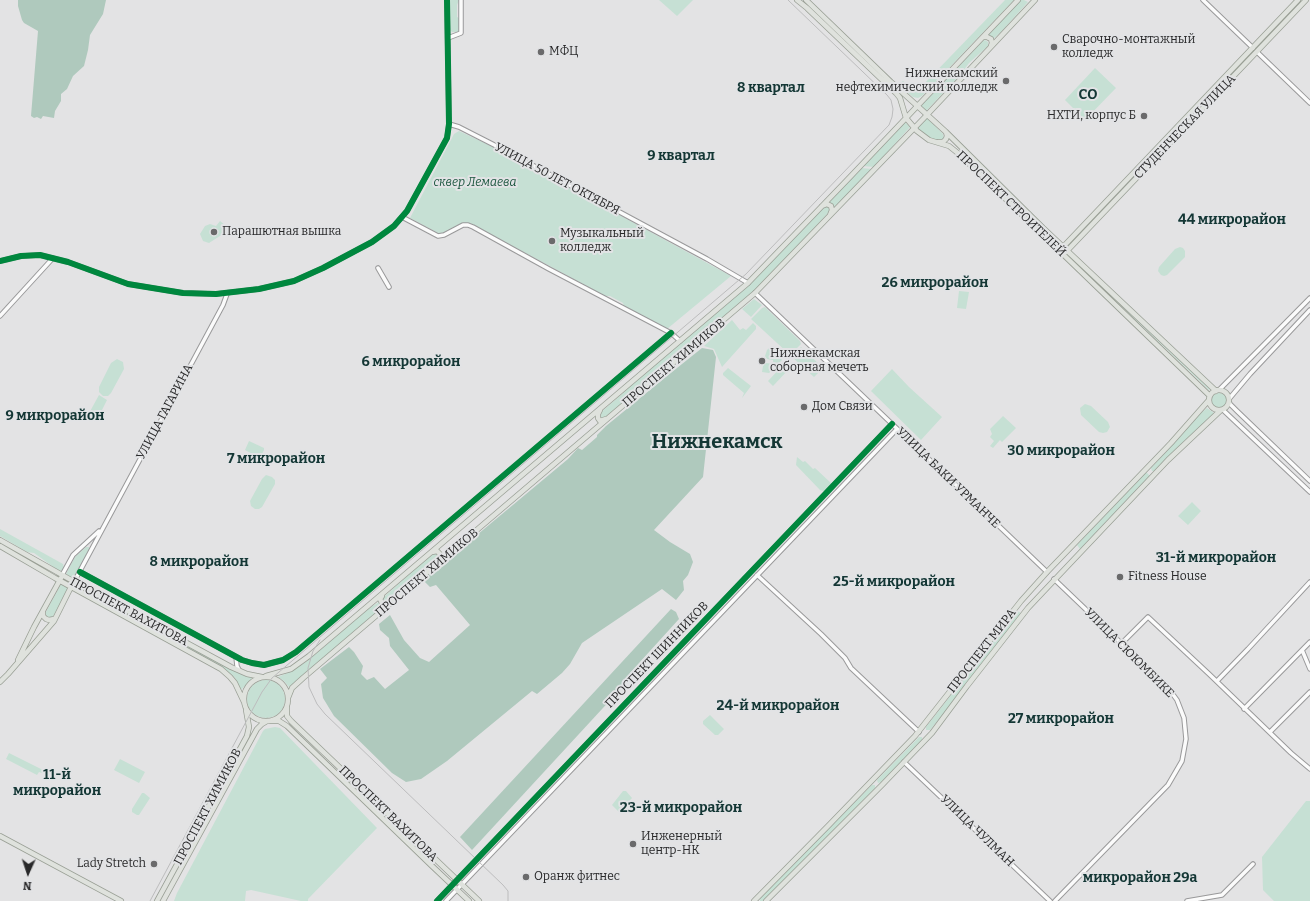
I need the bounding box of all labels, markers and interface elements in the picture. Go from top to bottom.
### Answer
place label: Сварочно-монтажный колледж [1062,33,1195,61]
marker: Сварочно-монтажный колледж [1049,42,1059,52]
place label: МФЦ [549,45,578,59]
marker: МФЦ [536,47,546,57]
place label: Нижнекамский нефтехимический колледж [836,67,998,95]
street label: СТУДЕНЧЕСКАЯ УЛИЦА [1131,72,1239,182]
marker: Нижнекамский нефтехимический колледж [1001,76,1011,86]
district label: 8 квартал [737,80,805,96]
district label: СО [1079,87,1097,103]
place label: НХТИ, корпус Б [1047,109,1136,123]
marker: НХТИ, корпус Б [1139,111,1149,121]
street label: УЛИЦА 50 ЛЕТ ОКТЯБРЯ [492,140,622,218]
district label: 9 квартал [647,148,715,164]
street label: ПРОСПЕКТ СТРОИТЕЛЕЙ [953,148,1069,260]
park label: сквер Лемаева [433,176,517,190]
district label: 44 микрорайон [1178,212,1286,228]
place label: Парашютная вышка [222,225,341,239]
marker: Парашютная вышка [209,227,219,237]
place label: Музыкальный колледж [560,227,644,255]
marker: Музыкальный колледж [547,236,557,246]
district label: 26 микрорайон [882,275,988,291]
street label: ПРОСПЕКТ ХИМИКОВ [620,316,728,410]
place label: Нижнекамская соборная мечеть [770,347,868,375]
district label: 6 микрорайон [362,354,460,370]
marker: Нижнекамская соборная мечеть [757,356,767,366]
street label: УЛИЦА ГАГАРИНА [134,362,196,462]
place label: Дом Связи [812,400,873,414]
marker: Дом Связи [799,402,809,412]
district label: 9 микрорайон [6,408,104,424]
street label: УЛИЦА БАКИ УРМАНЧЕ [893,425,1003,531]
district label: Нижнекамск [651,430,783,454]
district label: 30 микрорайон [1007,443,1115,459]
district label: 7 микрорайон [227,451,325,467]
street label: ПРОСПЕКТ ХИМИКОВ [373,526,481,620]
district label: 31-й микрорайон [1156,550,1276,566]
district label: 8 микрорайон [149,554,249,570]
place label: Fitness House [1128,570,1206,584]
marker: Fitness House [1115,572,1125,582]
district label: 25-й микрорайон [833,574,955,590]
street label: ПРОСПЕКТ ВАХИТОВА [68,575,190,649]
street label: ПРОСПЕКТ ШИННИКОВ [602,599,712,711]
street label: УЛИЦА СЮЮМБИКЕ [1081,605,1177,701]
street label: ПРОСПЕКТ МИРА [945,606,1019,696]
district label: 24-й микрорайон [717,698,839,714]
district label: 27 микрорайон [1008,711,1114,727]
street label: ПРОСПЕКТ ХИМИКОВ [171,746,245,868]
street label: ПРОСПЕКТ ВАХИТОВА [336,763,440,865]
district label: 11-й микрорайон [13,767,101,800]
street label: УЛИЦА ЧУЛМАН [937,792,1017,870]
district label: 23-й микрорайон [620,800,742,816]
place label: Инженерный центр-НК [641,830,722,858]
marker: Инженерный центр-НК [628,839,638,849]
north arrow [8,853,48,893]
place label: Lady Stretch [77,857,146,871]
marker: Lady Stretch [149,859,159,869]
place label: Оранж фитнес [534,870,620,884]
district label: микрорайон 29а [1083,870,1197,886]
marker: Оранж фитнес [521,872,531,882]
text: N [23,879,32,892]

